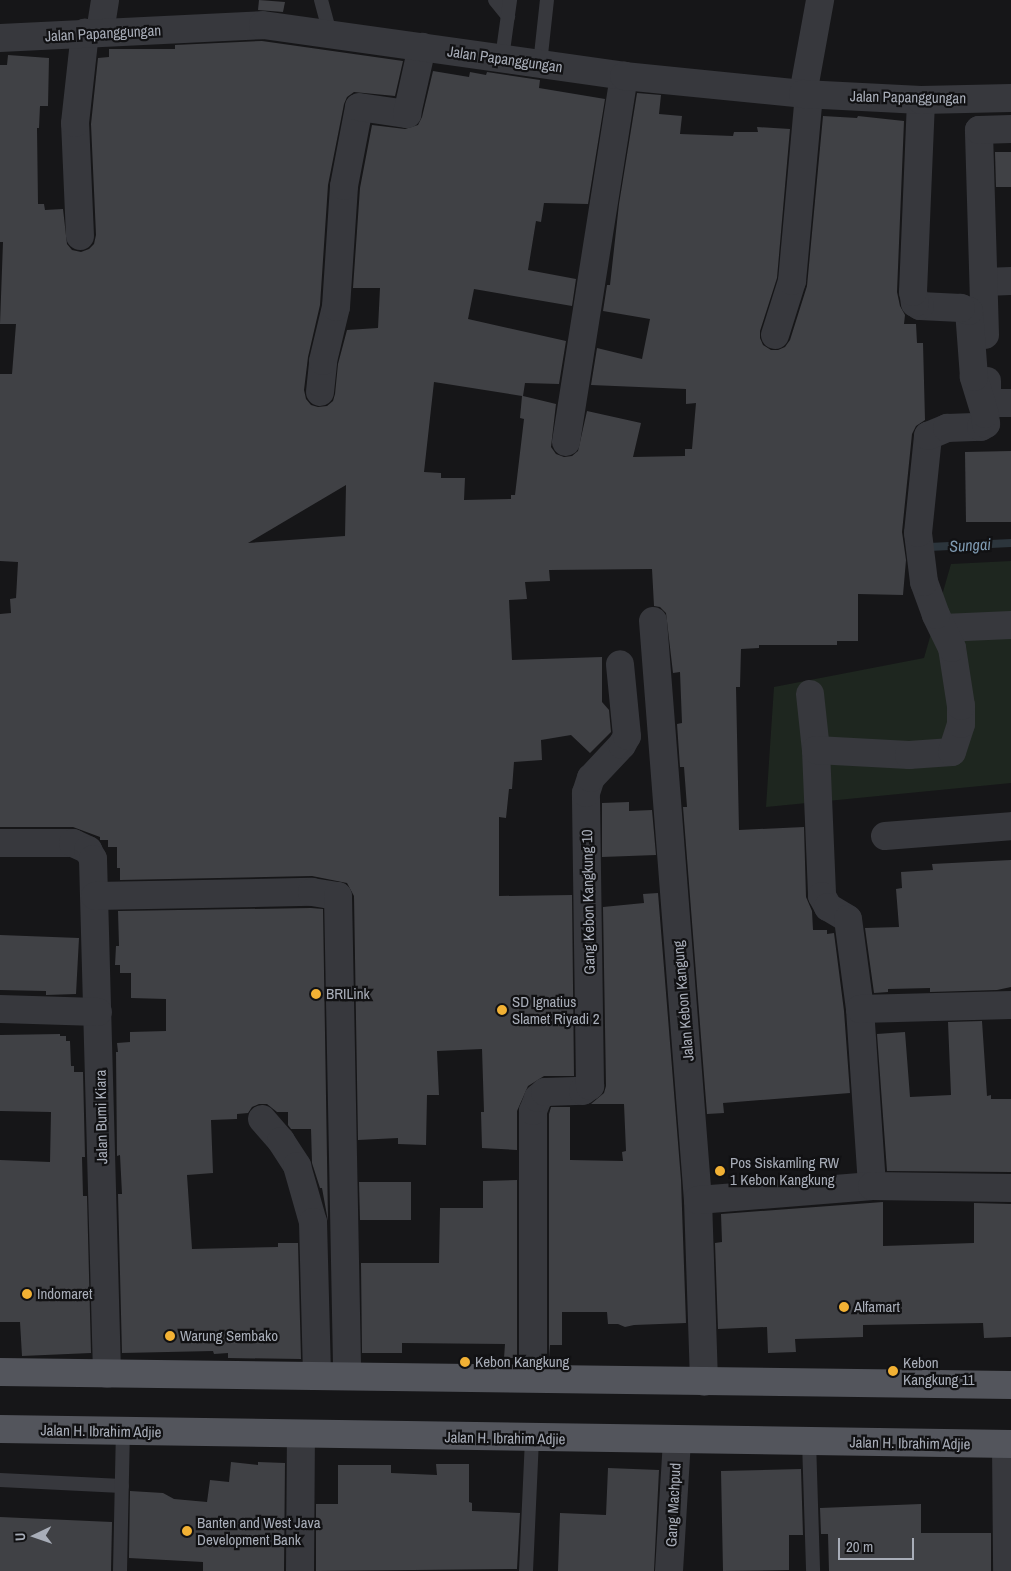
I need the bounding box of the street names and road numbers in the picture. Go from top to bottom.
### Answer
street label: Jalan Papanggungan [44,21,162,45]
street label: Jalan Papanggungan [446,42,564,76]
street label: Jalan Papanggungan [850,87,966,107]
street label: Gang Kebon Kangkung 10 [578,829,598,975]
street label: Jalan Kebon Kangung [669,940,697,1062]
street label: Jalan Bumi Kiara [91,1070,111,1164]
street label: Jalan H. Ibrahim Adjie [40,1421,162,1441]
street label: Jalan H. Ibrahim Adjie [444,1428,566,1448]
street label: Jalan H. Ibrahim Adjie [849,1433,971,1453]
street label: Gang Machpud [662,1463,684,1547]

